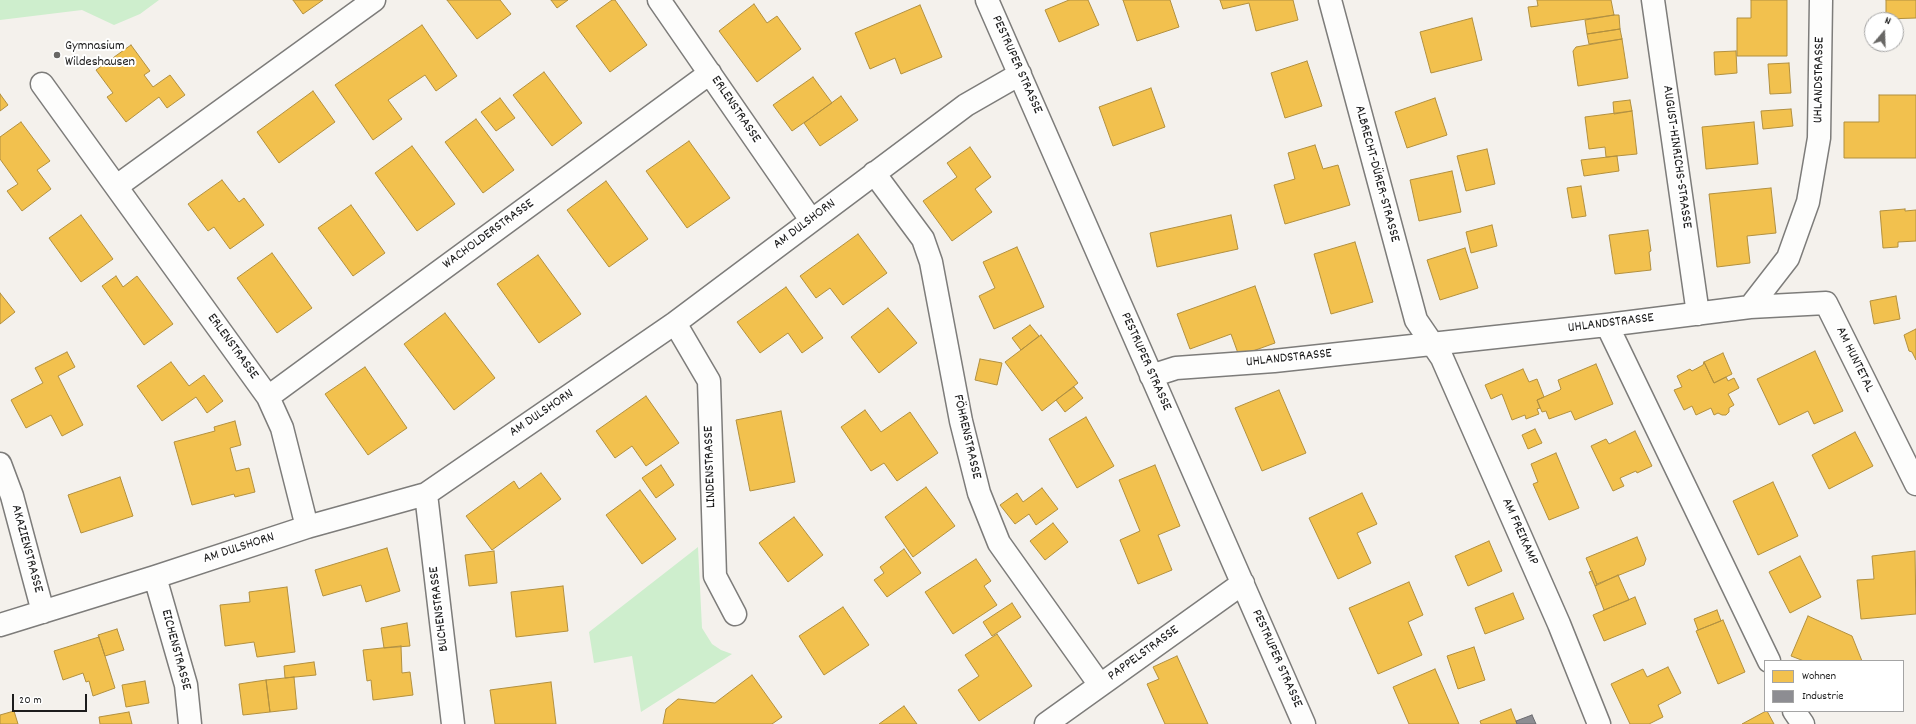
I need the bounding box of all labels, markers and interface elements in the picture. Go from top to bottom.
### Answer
north arrow [1864,12,1904,52]
street label: PESTRUPER STRASSE [987,13,1045,117]
text: N [1882,13,1893,30]
street label: UHLANDSTRASSE [1811,37,1829,123]
place label: Gymnasium Wildeshausen [65,39,135,72]
marker: Gymnasium Wildeshausen [52,50,62,60]
street label: ERLENSTRASSE [706,73,764,147]
street label: AUGUST-HINRICHS-STRASSE [1658,84,1694,230]
street label: ALBRECHT-DÜRER-STRASSE [1350,104,1402,244]
street label: WACHOLDERSTRASSE [440,196,538,274]
street label: AM DULSHORN [770,196,840,254]
street label: PESTRUPER STRASSE [1116,310,1174,414]
street label: UHLANDSTRASSE [1567,310,1655,338]
street label: ERLENSTRASSE [203,311,261,383]
street label: AM HUNTETAL [1831,324,1877,396]
street label: UHLANDSTRASSE [1245,346,1333,372]
street label: AM DULSHORN [507,386,577,442]
street label: FÖHRENSTRASSE [948,393,984,481]
street label: LINDENSTRASSE [701,426,721,508]
street label: AM FREIKAMP [1497,496,1541,568]
street label: AKAZIENSTRASSE [6,503,46,595]
street label: AM DULSHORN [201,530,277,568]
street label: BUCHENSTRASSE [426,565,454,653]
street label: PESTRUPER STRASSE [1247,607,1305,711]
street label: EICHENSTRASSE [156,608,194,692]
street label: PAPPELSTRASSE [1105,623,1183,685]
legend [1764,660,1904,712]
text: Wohnen [1802,668,1836,685]
scale bar [14,686,89,712]
text: Industrie [1802,688,1843,705]
text: 20 m [19,692,42,709]

